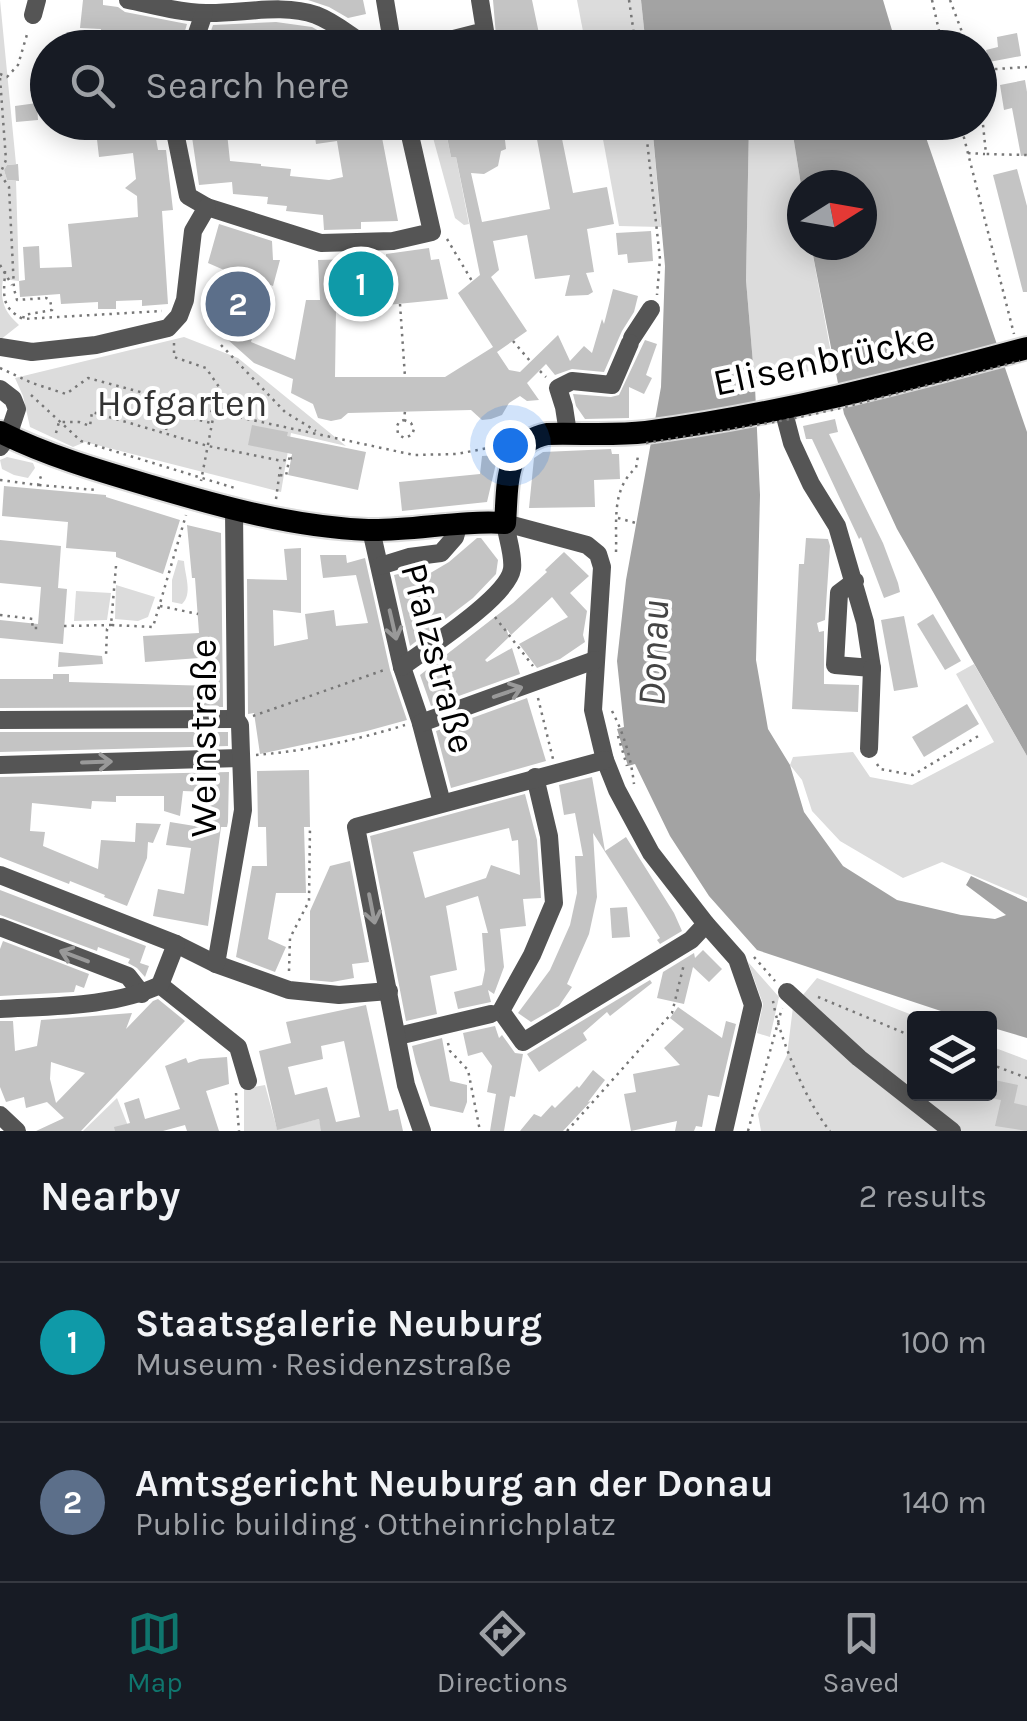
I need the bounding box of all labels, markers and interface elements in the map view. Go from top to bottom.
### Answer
search box [30,30,997,140]
icon: search [65,58,120,113]
text: Search here [145,63,349,108]
north arrow [787,170,877,260]
pin: 1 [328,246,394,322]
pin: 2 [206,266,270,342]
street label: Elisenbrücke [709,315,939,405]
park label: Hofgarten [96,381,268,426]
your location [485,420,536,471]
street label: Pfalzstraße [391,558,485,758]
water label: Donau [628,599,678,707]
one-way arrow [385,608,403,640]
street label: Weinstraße [181,639,226,837]
one-way arrow [492,681,524,699]
one-way arrow [81,753,113,772]
one-way arrow [364,892,383,924]
one-way arrow [60,946,91,964]
map controls [907,1011,997,1101]
button: layers [907,1011,997,1101]
text: Nearby [40,1171,180,1221]
text: 2 results [859,1178,987,1215]
text: Staatsgalerie Neuburg [135,1301,542,1346]
text: 1 [67,1324,78,1361]
text: 100 m [901,1324,987,1361]
text: Museum · Residenzstraße [135,1346,511,1383]
text: Amtsgericht Neuburg an der Donau [135,1461,773,1506]
text: 2 [63,1484,82,1521]
text: 140 m [902,1484,987,1521]
text: Public building · Ottheinrichplatz [135,1506,616,1543]
tab: Map [127,1606,183,1699]
tab: Directions [437,1606,568,1699]
tab: Saved [822,1606,900,1699]

